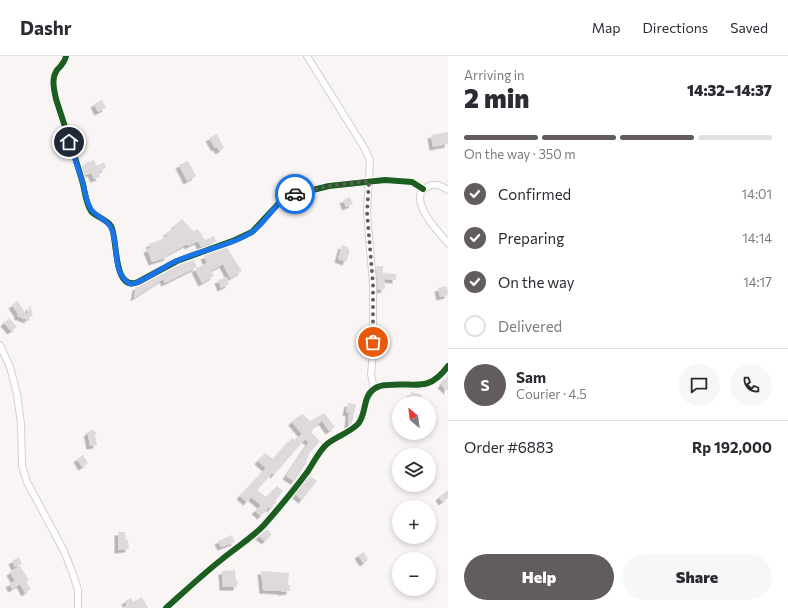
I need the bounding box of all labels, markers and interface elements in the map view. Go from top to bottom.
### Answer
text: Dashr [20,16,72,39]
text: Map [592,19,621,36]
text: Directions [643,19,708,36]
text: Saved [730,19,768,36]
text: Arriving in [464,67,524,83]
text: 14:32–14:37 [687,81,772,99]
text: 2 min [464,82,529,113]
pin [52,125,86,159]
icon: home [58,131,80,153]
text: On the way · 350 m [464,146,576,162]
courier [275,174,315,214]
icon: car [284,183,306,205]
icon: check [464,183,486,205]
text: Confirmed [498,185,571,203]
text: 14:01 [742,186,772,202]
icon: check [464,227,486,249]
text: Preparing [498,229,564,247]
text: 14:14 [742,230,772,246]
icon: check [464,271,486,293]
text: On the way [498,273,575,291]
text: 14:17 [743,274,772,290]
text: Delivered [498,317,562,335]
pin [356,325,390,359]
icon: bag [362,331,384,353]
button: chat [678,364,720,406]
button: phone [730,364,772,406]
text: Sam [516,368,546,386]
text: S [480,376,490,394]
text: Courier · 4.5 [516,386,587,402]
north arrow [392,396,436,440]
map controls [392,396,436,596]
text: Order #6883 [464,438,554,456]
text: Rp 192,000 [692,438,772,456]
button: layers [392,448,436,492]
button: + [392,500,436,544]
button: − [392,552,436,596]
button: Help [464,554,614,600]
button: Share [622,554,772,600]

